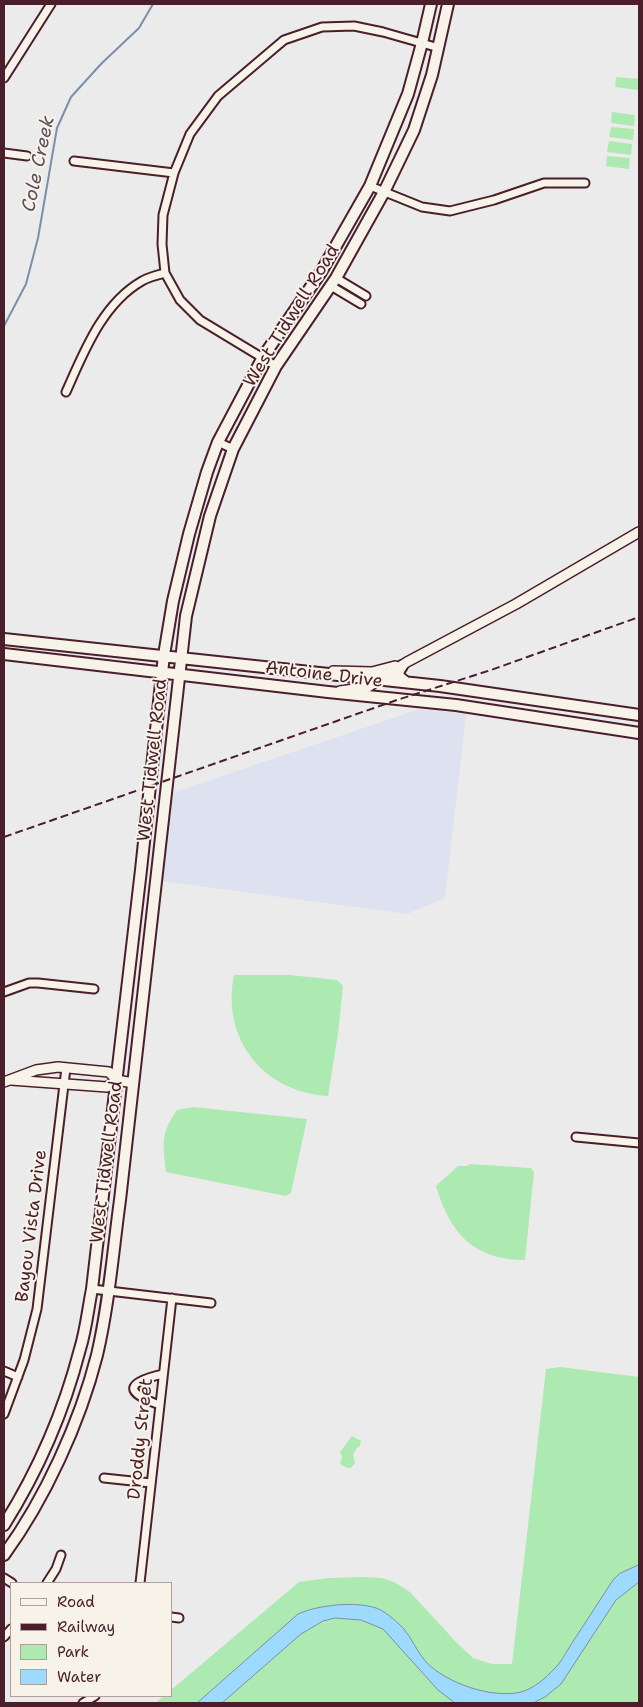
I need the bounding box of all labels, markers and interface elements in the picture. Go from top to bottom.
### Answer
water label: Cole Creek [18,114,60,214]
street label: West Tidwell Road [239,241,345,391]
street label: Antoine Drive [264,657,384,693]
street label: West Tidwell Road [134,677,172,843]
street label: West Tidwell Road [86,1079,128,1245]
street label: Bayou Vista Drive [12,1149,52,1303]
street label: Droddy Street [124,1377,158,1501]
legend [10,1582,172,1697]
text: Road [57,1592,95,1612]
text: Railway [57,1617,115,1637]
text: Park [57,1642,89,1662]
text: Water [57,1667,101,1687]

